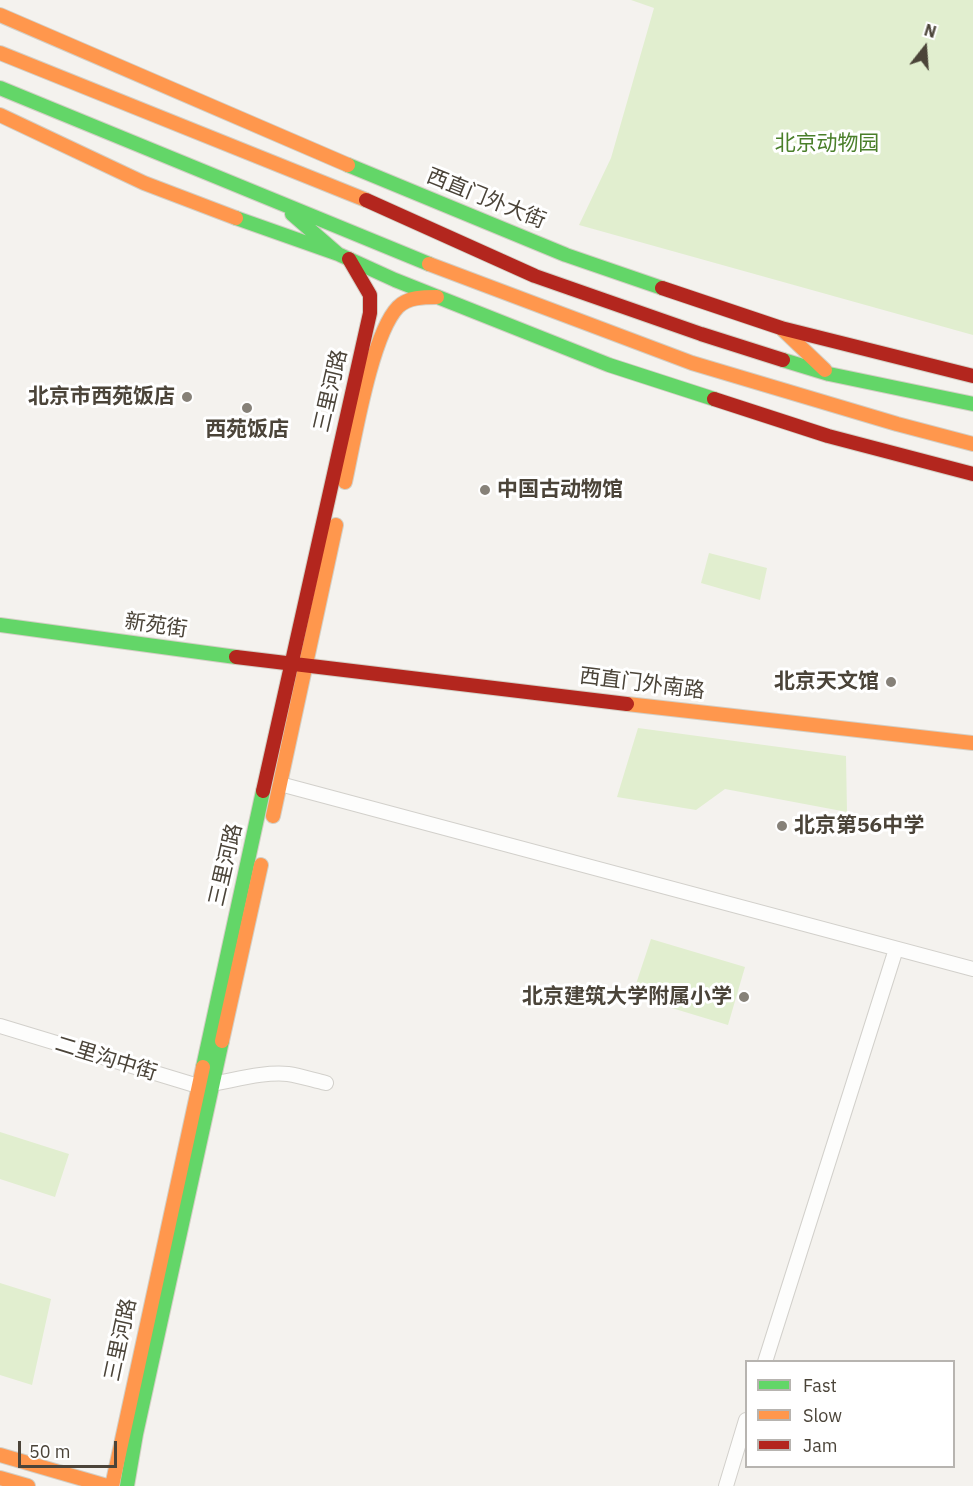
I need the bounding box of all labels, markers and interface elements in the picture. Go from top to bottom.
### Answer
north arrow [895,18,955,78]
text: N [922,20,939,42]
park label: 北京动物园 [775,131,879,157]
street label: 西直门外大街 [423,164,549,234]
street label: 三里河路 [309,347,353,435]
place label: 北京市西苑饭店 [28,384,175,410]
marker: 北京市西苑饭店 [180,390,194,404]
marker: 西苑饭店 [240,401,254,415]
place label: 西苑饭店 [205,417,289,443]
place label: 中国古动物馆 [497,477,623,503]
marker: 中国古动物馆 [478,483,492,497]
street label: 新苑街 [123,609,189,643]
street label: 西直门外南路 [578,664,706,704]
place label: 北京天文馆 [774,669,879,695]
marker: 北京天文馆 [884,675,898,689]
place label: 北京第56中学 [794,813,924,839]
marker: 北京第56中学 [775,819,789,833]
street label: 三里河路 [204,821,248,909]
place label: 北京建筑大学附属小学 [522,984,732,1010]
marker: 北京建筑大学附属小学 [737,990,751,1004]
street label: 二里沟中街 [52,1032,160,1086]
street label: 三里河路 [100,1296,142,1384]
legend [745,1360,955,1468]
text: Fast [803,1374,837,1397]
text: Slow [803,1404,842,1427]
scale bar [21,1429,120,1467]
text: Jam [803,1434,838,1457]
text: 50 m [29,1440,71,1463]

